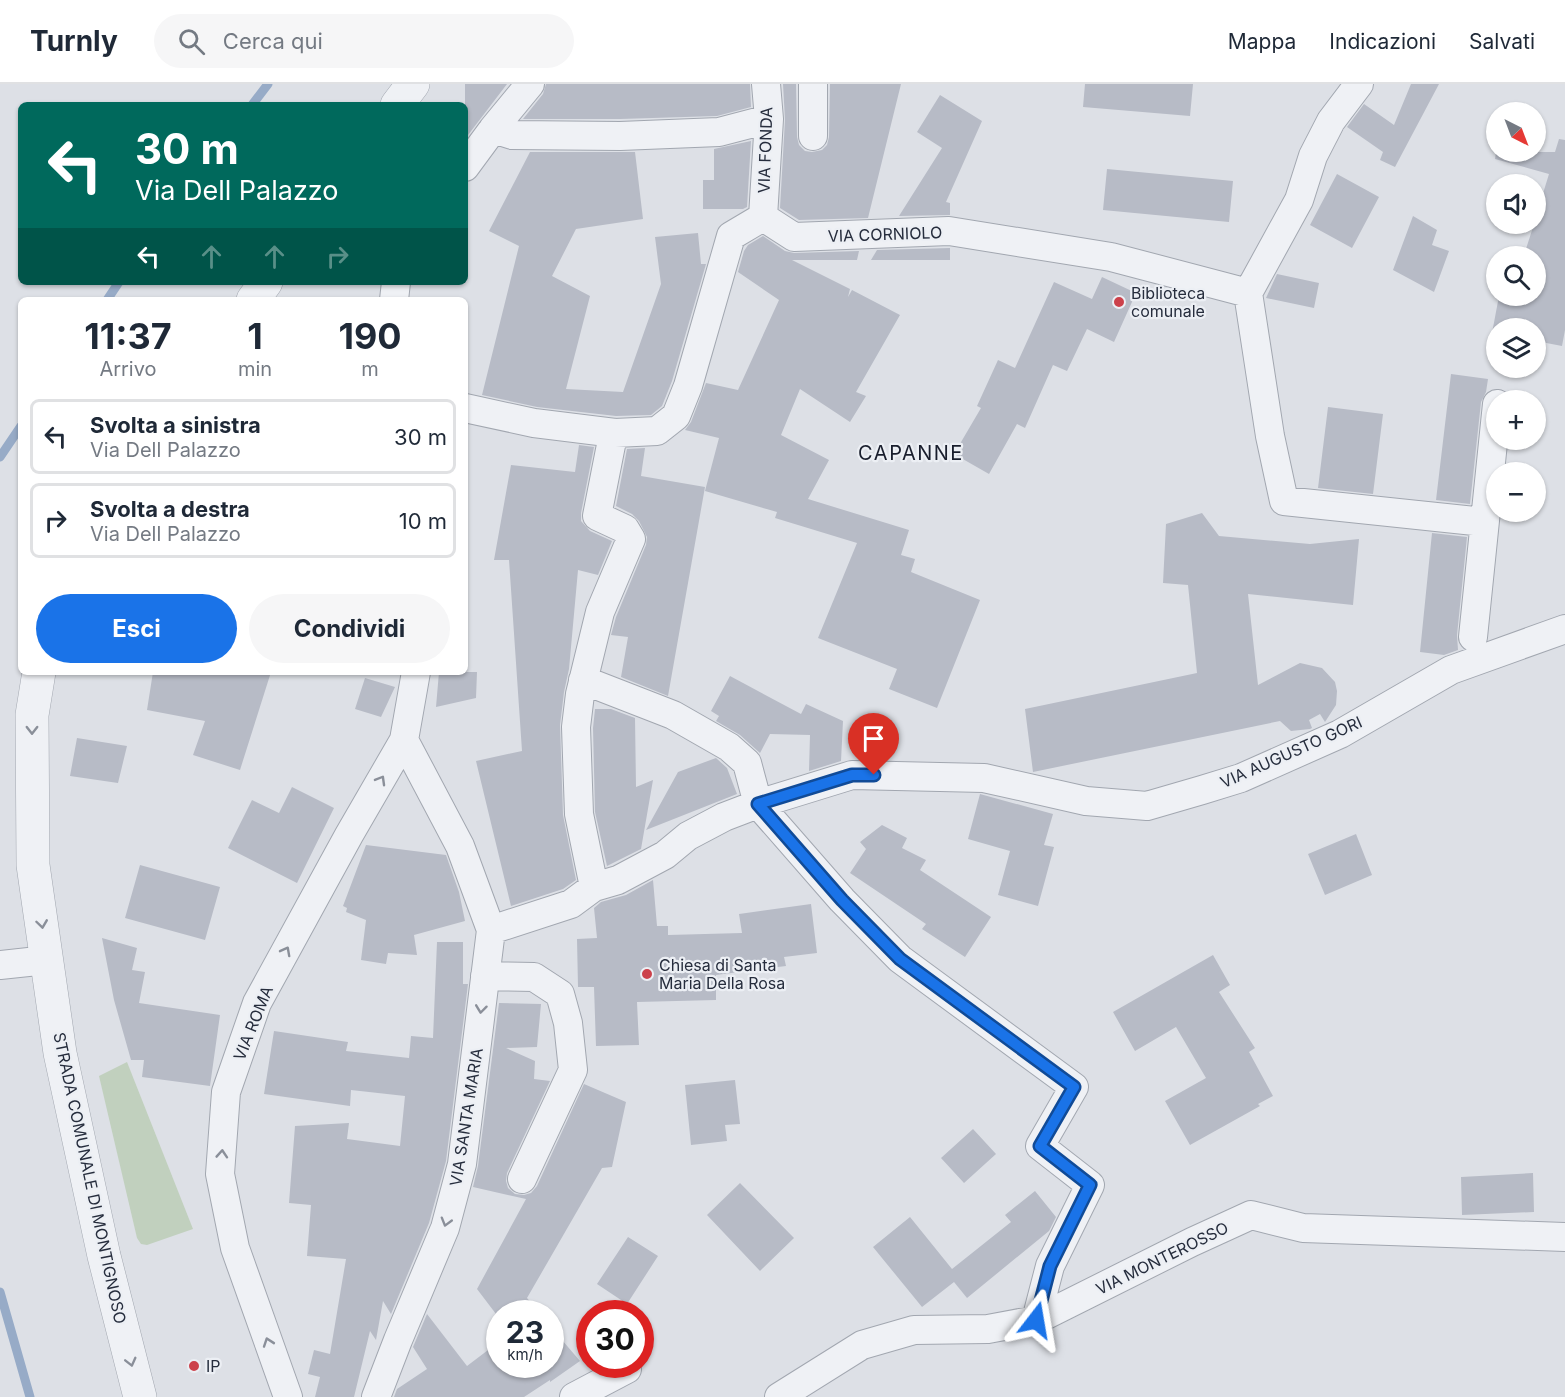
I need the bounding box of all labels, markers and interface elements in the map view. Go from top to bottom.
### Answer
search box [154,14,574,68]
text: Turnly [30,24,118,58]
icon: search [175,25,208,58]
text: Cerca qui [223,28,323,54]
text: Mappa [1228,29,1296,54]
text: Indicazioni [1329,29,1436,54]
text: Salvati [1469,29,1535,54]
north arrow [1486,102,1546,162]
map controls [1486,102,1546,522]
street label: VIA FONDA [753,106,777,194]
text: 30 m [135,123,239,174]
icon: left [36,126,114,204]
text: Via Dell Palazzo [135,174,339,207]
button: sound [1486,174,1546,234]
street label: VIA CORNIOLO [827,222,943,246]
icon: left [132,240,165,273]
icon: ahead [195,240,228,273]
icon: ahead [258,240,291,273]
icon: right [321,240,354,273]
button: search [1486,246,1546,306]
place label: Biblioteca comunale [1131,283,1205,321]
marker: Biblioteca comunale [1112,295,1126,309]
text: 11:37 [84,314,172,358]
text: 1 [247,314,263,358]
text: 190 [338,314,402,358]
button: layers [1486,318,1546,378]
text: Arrivo [99,357,157,381]
text: min [238,357,272,381]
text: m [361,357,379,381]
button: + [1486,390,1546,450]
text: Svolta a sinistra [90,412,261,438]
icon: left [39,420,72,453]
text: 30 m [394,424,447,450]
text: Via Dell Palazzo [90,438,241,462]
district label: CAPANNE [858,441,964,465]
button: − [1486,462,1546,522]
text: Svolta a destra [90,496,250,522]
icon: right [39,504,72,537]
text: 10 m [399,508,447,534]
text: Via Dell Palazzo [90,522,241,546]
button: Esci [36,594,237,663]
button: Condividi [249,594,450,663]
street label: VIA AUGUSTO GORI [1217,712,1365,792]
pin [848,713,899,775]
icon: arrive [857,722,890,755]
one-way arrow [26,725,38,734]
one-way arrow [373,776,385,787]
one-way arrow [35,920,47,929]
one-way arrow [279,947,290,957]
place label: Chiesa di Santa Maria Della Rosa [659,955,785,993]
marker: Chiesa di Santa Maria Della Rosa [640,967,654,981]
street label: VIA ROMA [229,983,277,1063]
one-way arrow [476,1004,488,1014]
street label: STRADA COMUNALE DI MONTIGNOSO [49,1030,131,1326]
street label: VIA SANTA MARIA [445,1046,487,1188]
one-way arrow [215,1150,228,1159]
one-way arrow [441,1217,454,1227]
street label: VIA MONTEROSSO [1093,1217,1231,1299]
position arrow [1004,1288,1068,1352]
speed limit sign: 30 [576,1300,654,1378]
text: 23 [506,1314,544,1350]
one-way arrow [263,1337,276,1348]
text: km/h [507,1345,543,1364]
one-way arrow [124,1356,136,1367]
place label: IP [206,1356,221,1376]
marker: IP [187,1359,201,1373]

